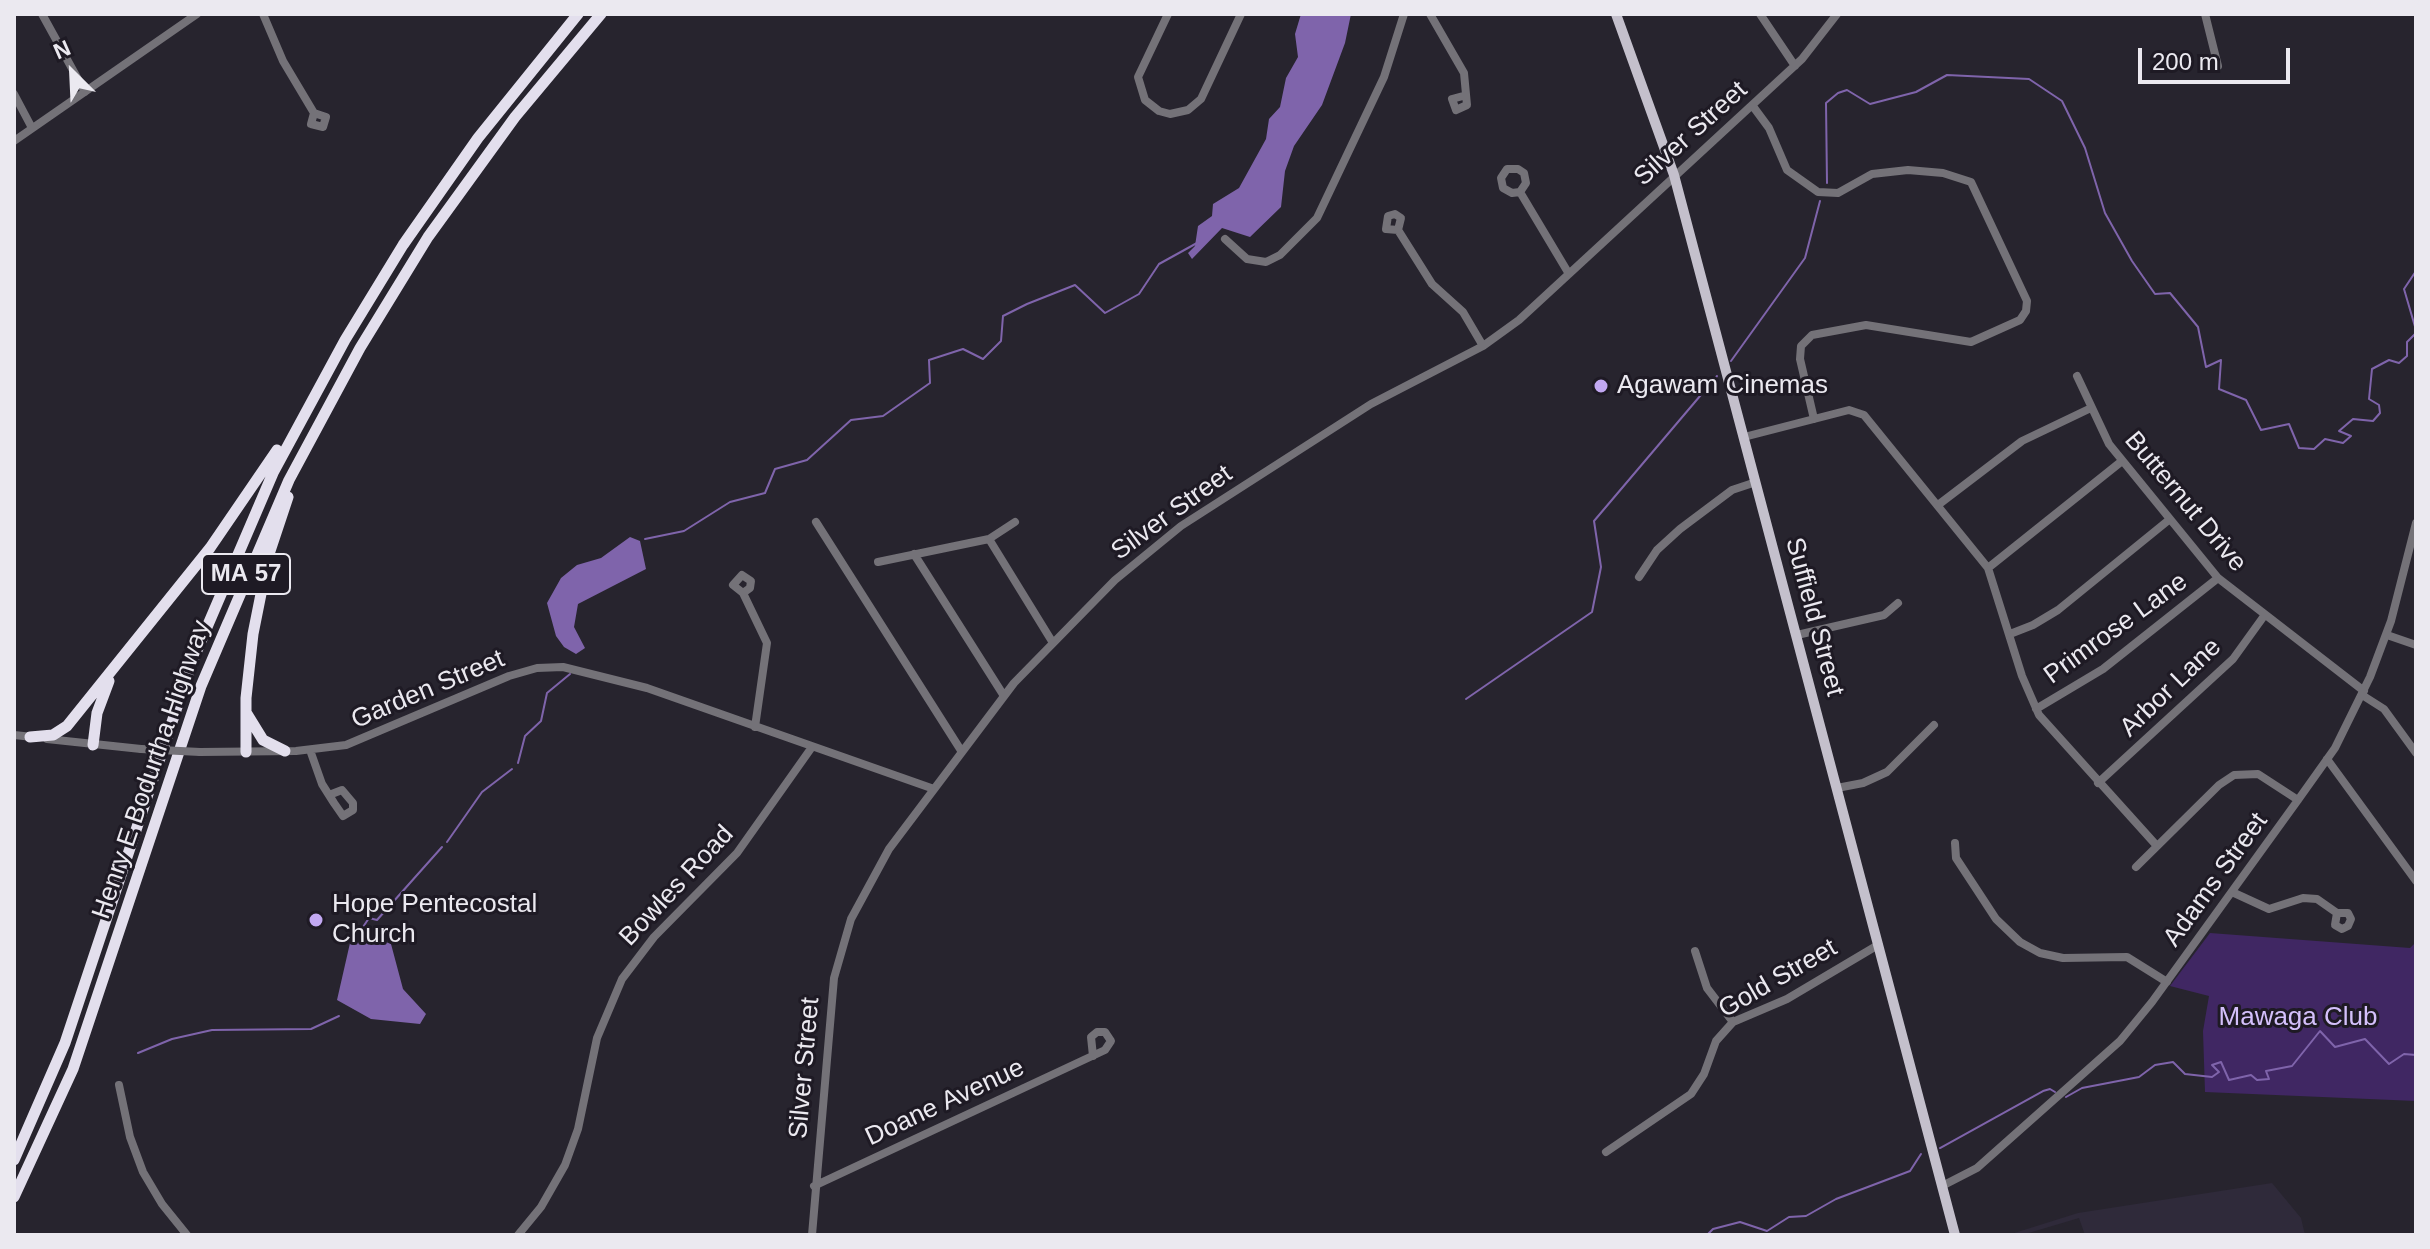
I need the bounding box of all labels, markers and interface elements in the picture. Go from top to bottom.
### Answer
north arrow [32,32,112,112]
scale bar [2142,32,2294,82]
text: N [50,35,74,64]
text: 200 m [2152,48,2219,75]
street label: Silver Street [1628,75,1754,193]
place label: Agawam Cinemas [1617,370,1828,402]
marker: Agawam Cinemas [1592,377,1610,395]
street label: Butternut Drive [2117,426,2253,578]
street label: Silver Street [1106,459,1238,567]
street label: Suffield Street [1778,534,1850,700]
road number: MA 57 [202,554,290,594]
street label: Primrose Lane [2038,567,2194,691]
street label: Henry E Bodurtha Highway [86,617,218,923]
street label: Arbor Lane [2114,632,2228,744]
street label: Garden Street [347,644,509,736]
street label: Adams Street [2157,807,2275,953]
street label: Bowles Road [613,819,741,953]
place label: Hope Pentecostal Church [332,889,537,950]
marker: Hope Pentecostal Church [307,911,325,929]
street label: Gold Street [1713,933,1843,1025]
street label: Silver Street [783,996,827,1140]
park label: Mawaga Club [2219,1002,2377,1034]
street label: Doane Avenue [861,1053,1029,1153]

